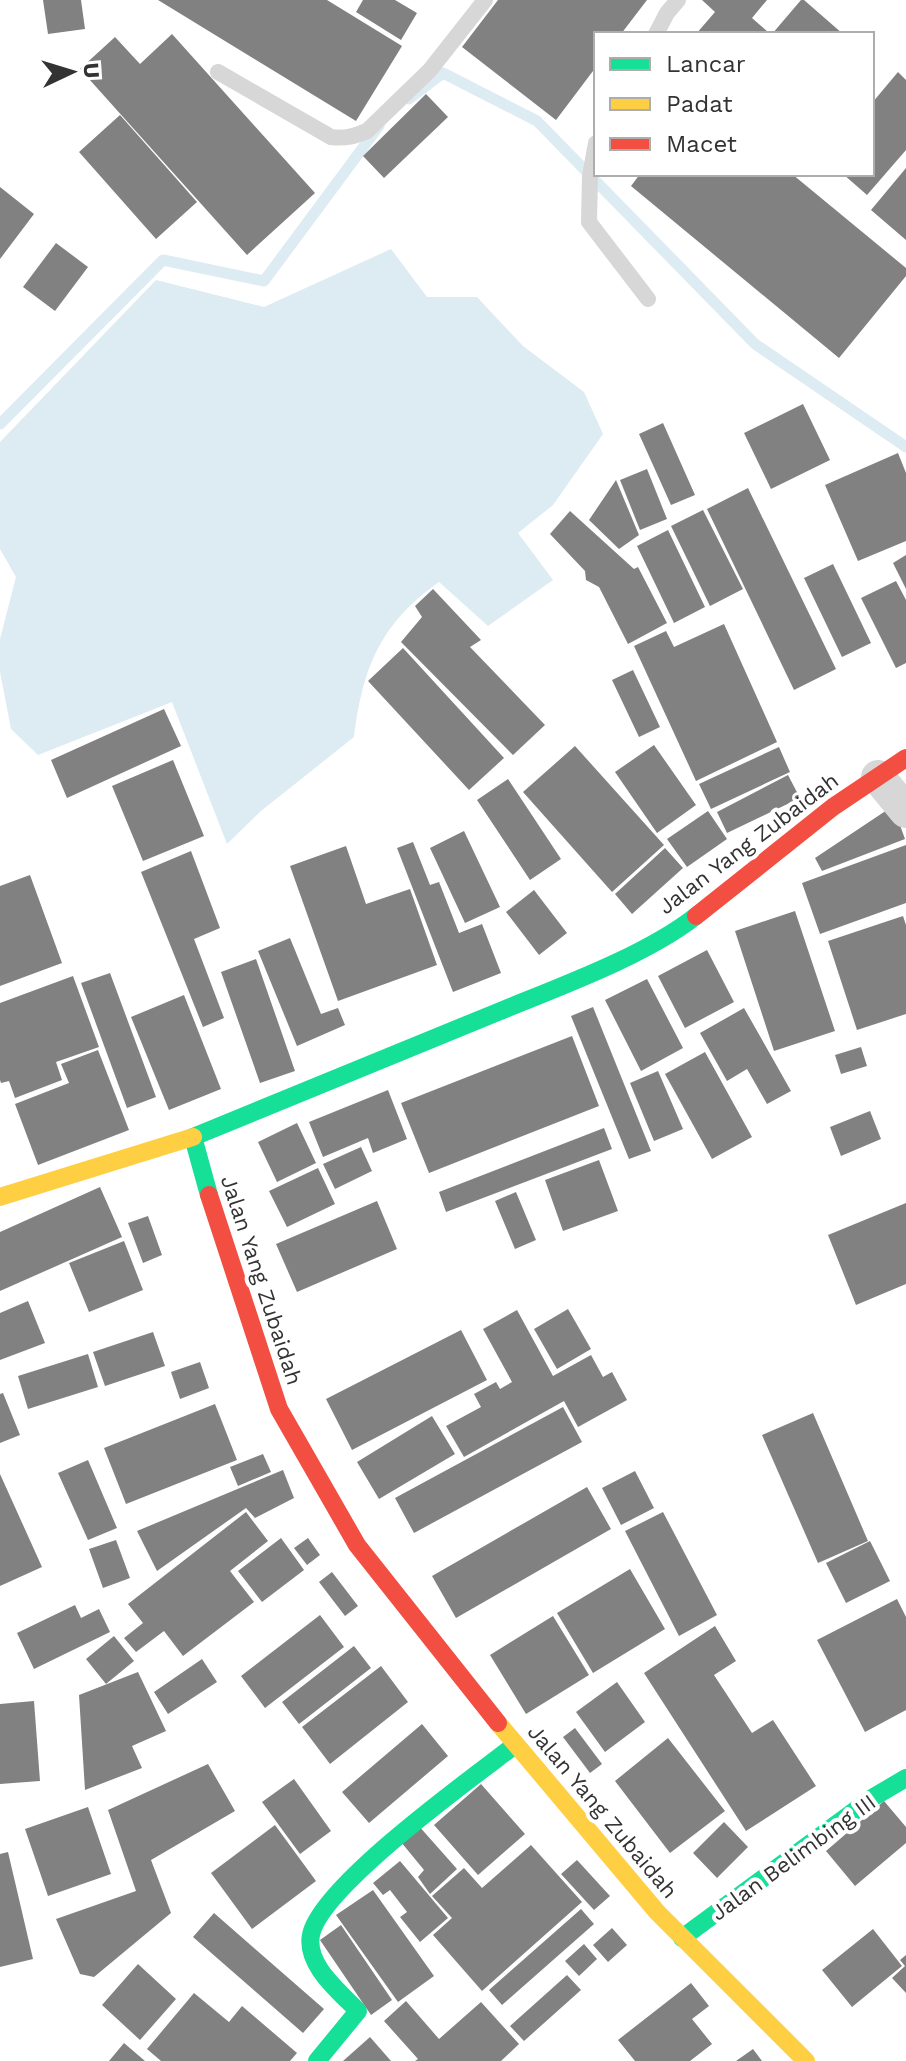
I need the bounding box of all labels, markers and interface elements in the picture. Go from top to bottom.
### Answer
north arrow [32,32,112,112]
legend [594,32,874,176]
text: Lancar [666,50,746,78]
text: U [78,62,104,79]
text: Padat [666,90,732,118]
text: Macet [666,130,737,158]
street label: Jalan Yang Zubaidah [653,768,843,919]
street label: Jalan Yang Zubaidah [216,1172,307,1388]
street label: Jalan Yang Zubaidah [523,1719,683,1903]
street label: Jalan Belimbing III [706,1789,881,1926]

